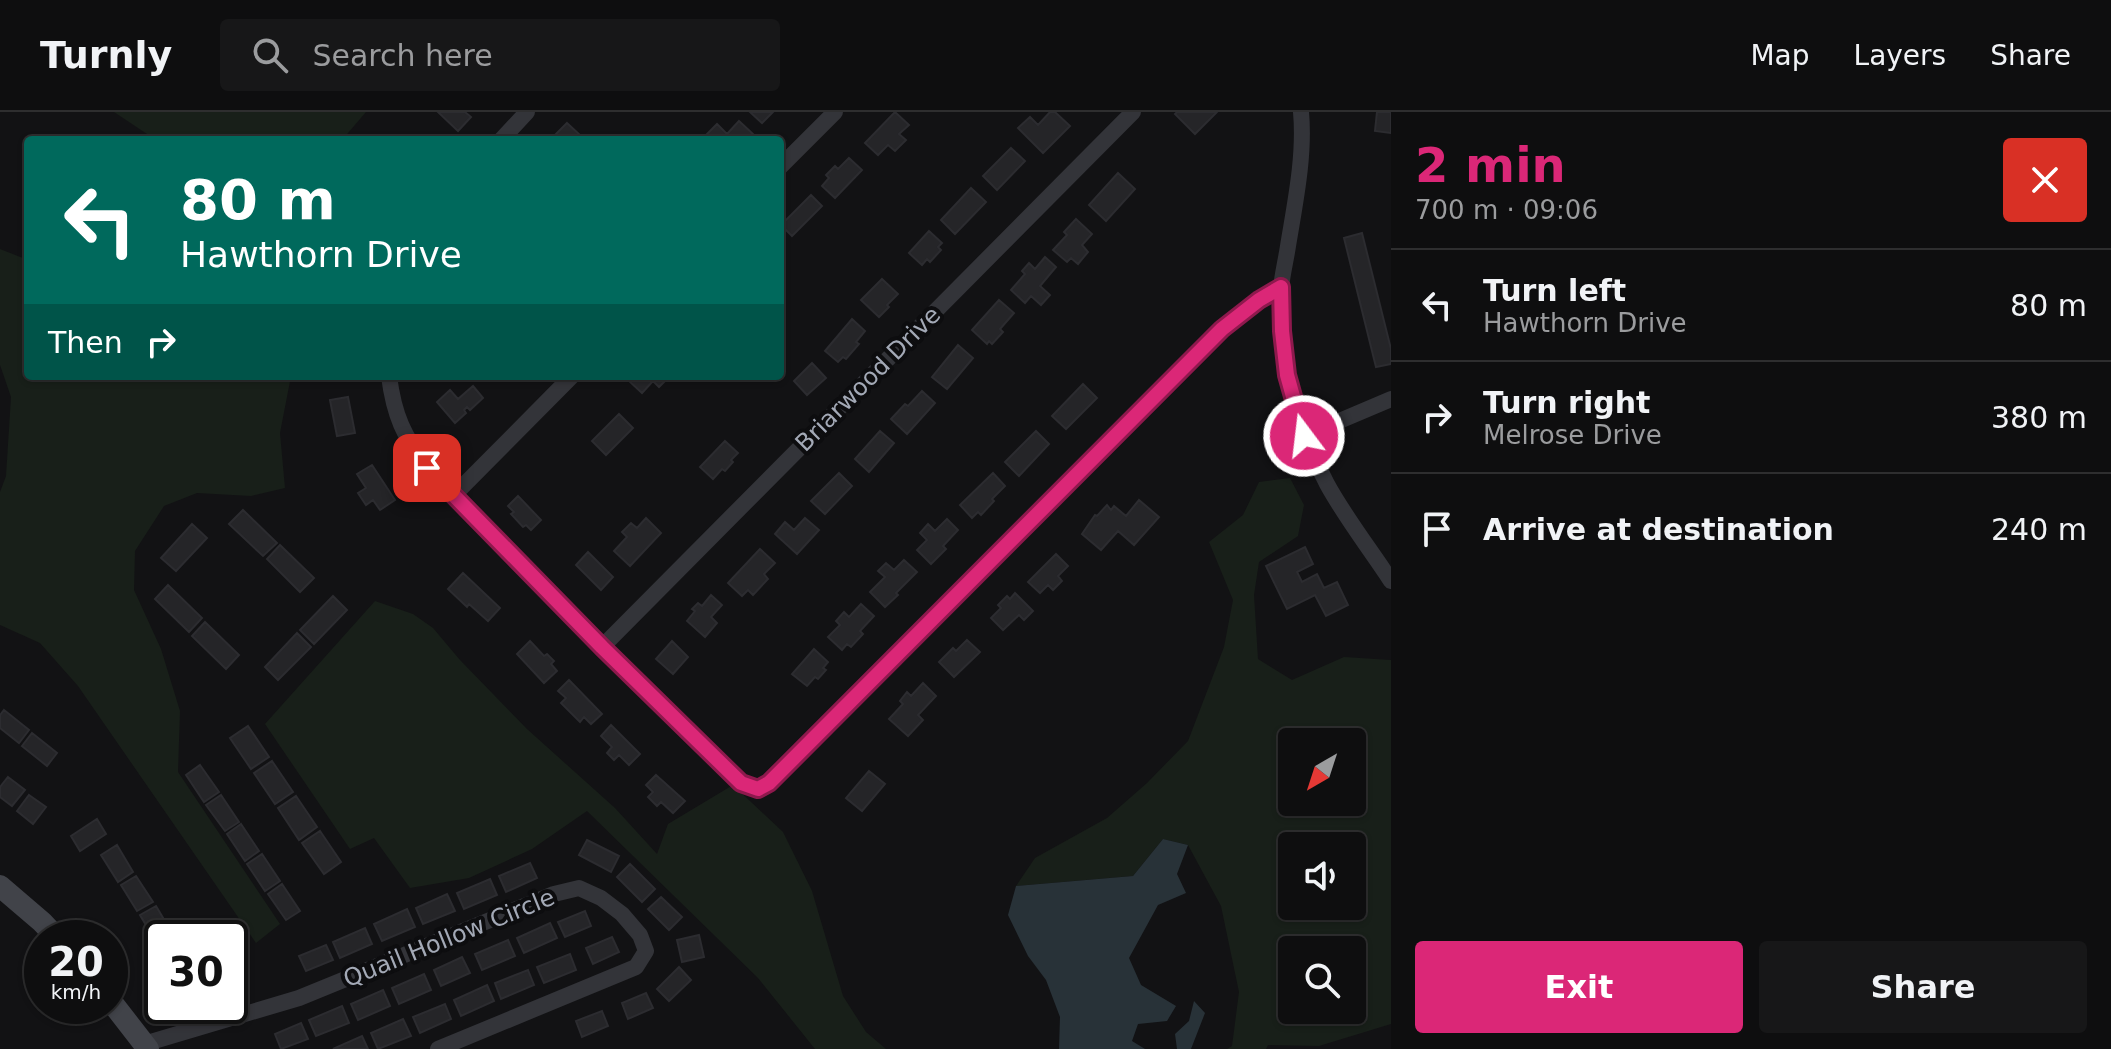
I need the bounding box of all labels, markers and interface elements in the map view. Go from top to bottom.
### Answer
search box [220,19,780,91]
text: Turnly [40,33,172,77]
icon: search [248,33,292,77]
text: Search here [312,38,493,73]
text: Map [1750,39,1810,72]
text: Layers [1854,39,1946,72]
text: Share [1990,39,2071,72]
text: 2 min [1415,137,1566,193]
button: close [2003,138,2087,222]
text: 80 m [180,167,336,232]
icon: left [48,168,152,272]
text: 700 m · 09:06 [1415,195,1598,225]
text: Hawthorn Drive [180,234,462,275]
text: Turn left [1483,273,1626,308]
icon: left [1415,283,1459,327]
text: 80 m [2010,288,2087,323]
street label: Briarwood Drive [790,301,946,457]
text: Hawthorn Drive [1483,308,1687,338]
icon: right [139,320,183,364]
text: Then [48,325,123,360]
text: Turn right [1483,385,1650,420]
position arrow [1262,394,1346,478]
icon: right [1415,395,1459,439]
text: 380 m [1991,400,2087,435]
text: Melrose Drive [1483,420,1662,450]
pin [393,434,461,502]
icon: arrive [405,446,449,490]
icon: arrive [1415,507,1459,551]
text: Arrive at destination [1483,512,1834,547]
text: 240 m [1991,512,2087,547]
north arrow [1278,728,1366,816]
map controls [1278,728,1366,1024]
button: sound [1278,832,1366,920]
street label: Quail Hollow Circle [339,883,559,993]
speed limit sign: 30 [144,920,248,1024]
button: search [1278,936,1366,1024]
text: 20 [48,939,104,985]
button: Exit [1415,941,1743,1033]
button: Share [1759,941,2087,1033]
text: km/h [51,980,101,1004]

